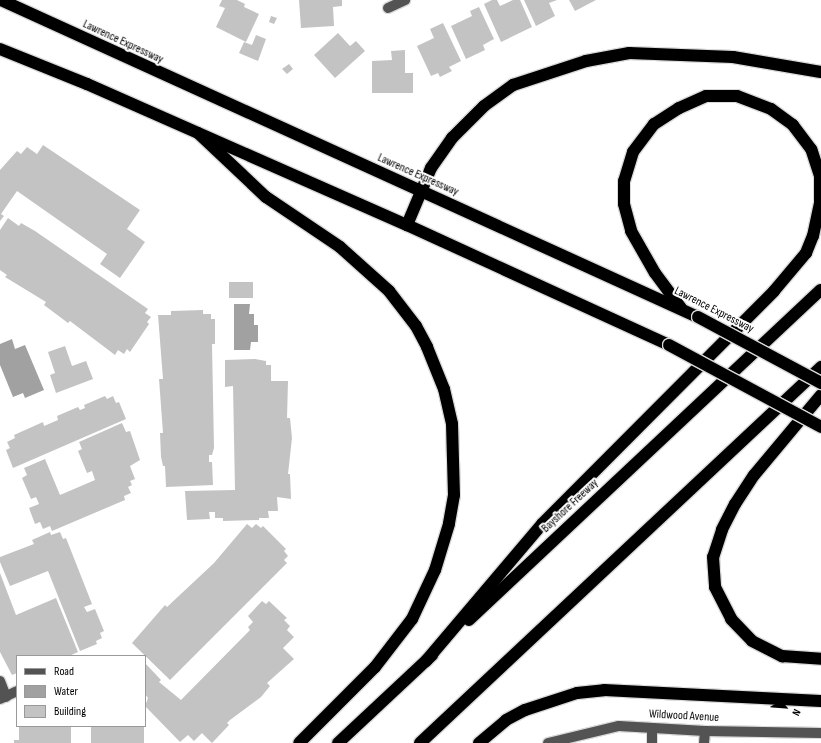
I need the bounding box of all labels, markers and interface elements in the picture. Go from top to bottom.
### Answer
street label: Lawrence Expressway [80,17,166,67]
street label: Lawrence Expressway [375,151,461,199]
street label: Lawrence Expressway [672,284,756,336]
street label: Bayshore Freeway [539,476,601,536]
legend [16,655,146,727]
text: Road [54,664,74,679]
text: Water [54,684,78,699]
north arrow [765,687,805,727]
text: Building [54,704,86,719]
street label: Wildwood Avenue [649,707,719,725]
text: N [789,707,803,718]

